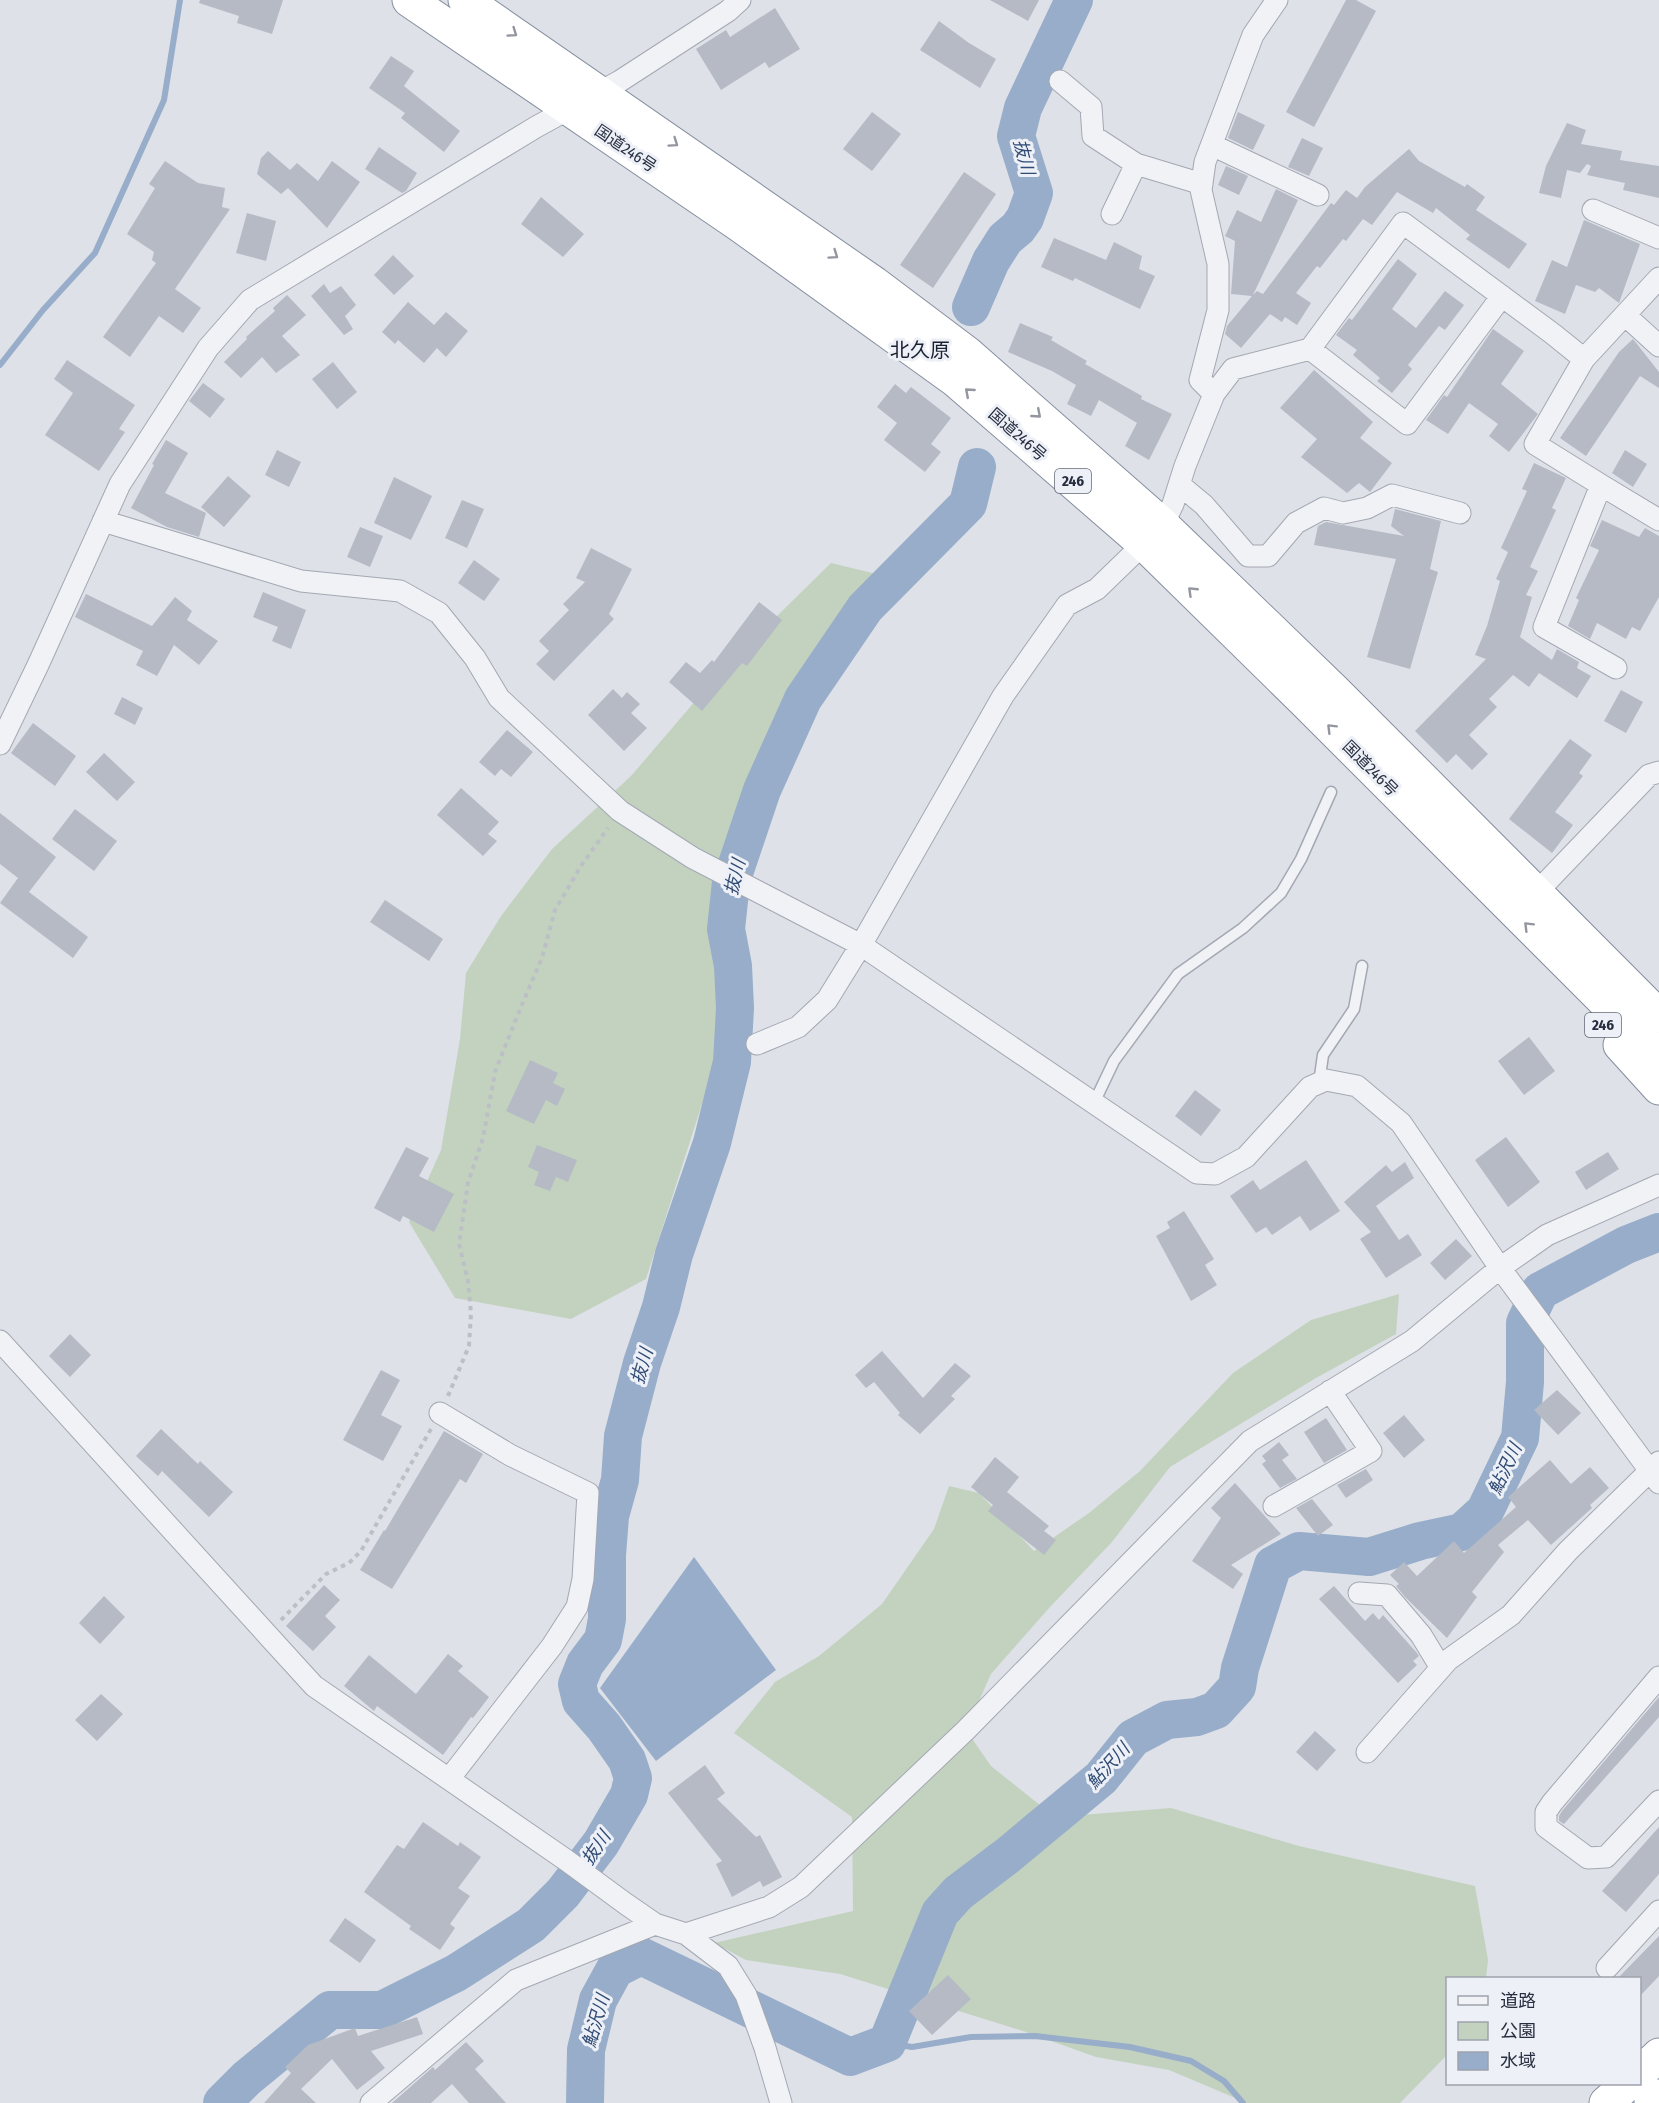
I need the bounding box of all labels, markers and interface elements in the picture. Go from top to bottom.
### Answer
one-way arrow [507,26,518,37]
street label: 国道246号 [591,121,660,176]
one-way arrow [668,136,679,147]
water label: 抜川 [1009,137,1040,179]
one-way arrow [827,248,838,259]
district label: 北久原 [890,338,950,362]
one-way arrow [965,388,976,399]
street label: 国道246号 [985,404,1050,465]
one-way arrow [1030,407,1040,418]
road number: 246 [1055,469,1091,493]
one-way arrow [1189,588,1200,599]
one-way arrow [1328,725,1339,736]
street label: 国道246号 [1339,737,1402,800]
water label: 抜川 [720,855,751,897]
one-way arrow [1524,923,1535,934]
road number: 246 [1585,1013,1621,1037]
water label: 抜川 [626,1344,658,1386]
water label: 鮎沢川 [1484,1438,1527,1498]
water label: 鮎沢川 [1082,1737,1136,1793]
water label: 抜川 [577,1825,616,1869]
legend [1446,1977,1641,2085]
water label: 鮎沢川 [578,1990,615,2050]
text: 道路 [1500,1990,1536,2012]
text: 公園 [1500,2020,1536,2042]
text: 水域 [1500,2050,1536,2072]

